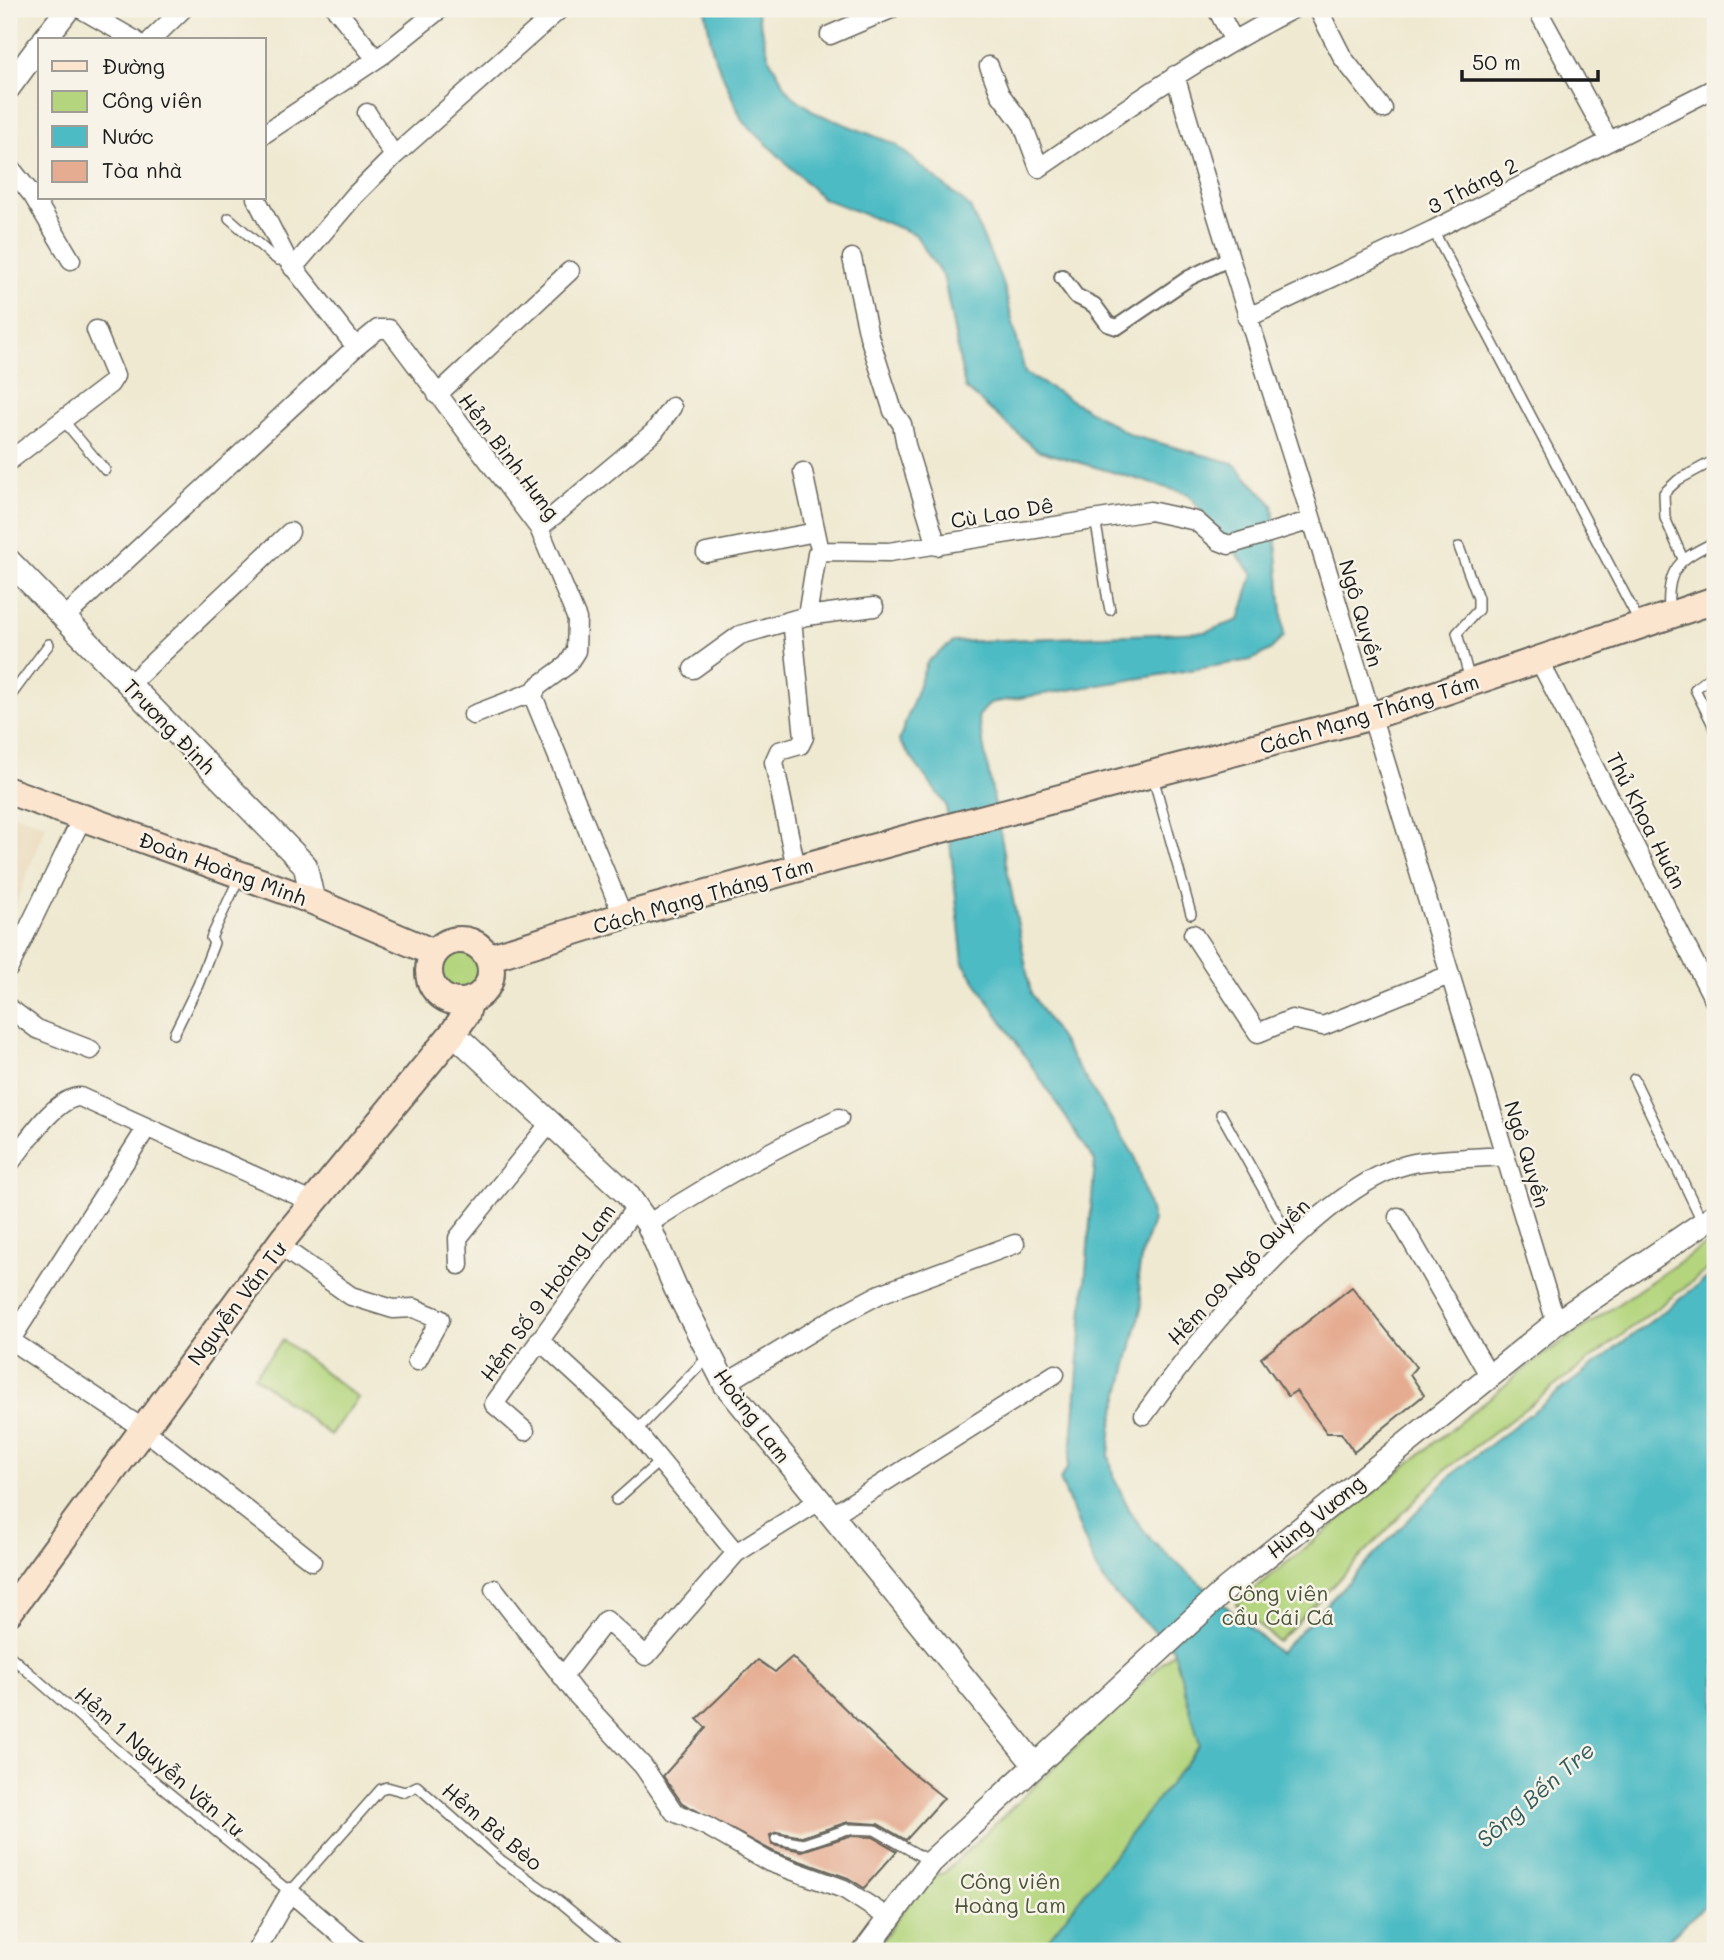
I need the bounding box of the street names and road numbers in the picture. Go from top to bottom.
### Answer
street label: 3 Tháng 2 [1422,151,1522,219]
street label: Hẻm Bình Hưng [454,387,566,525]
street label: Cù Lao Dê [949,491,1055,533]
street label: Ngô Quyền [1334,556,1390,670]
street label: Cách Mạng Tháng Tám [1256,667,1482,759]
street label: Trương Định [118,673,222,779]
street label: Thủ Khoa Huân [1601,747,1693,893]
street label: Đoàn Hoàng Minh [135,825,311,911]
street label: Cách Mạng Tháng Tám [590,851,816,939]
street label: Ngô Quyền [1499,1097,1557,1211]
street label: Hẻm 09 Ngô Quyền [1161,1192,1315,1350]
street label: Hẻm Số 9 Hoàng Lam [473,1198,621,1386]
street label: Nguyễn Văn Tư [181,1235,292,1370]
street label: Hoàng Lam [709,1362,797,1468]
street label: Hùng Vương [1261,1468,1369,1564]
street label: Hẻm 1 Nguyễn Văn Tư [70,1680,251,1843]
street label: Hẻm Bà Bèo [437,1776,549,1876]

